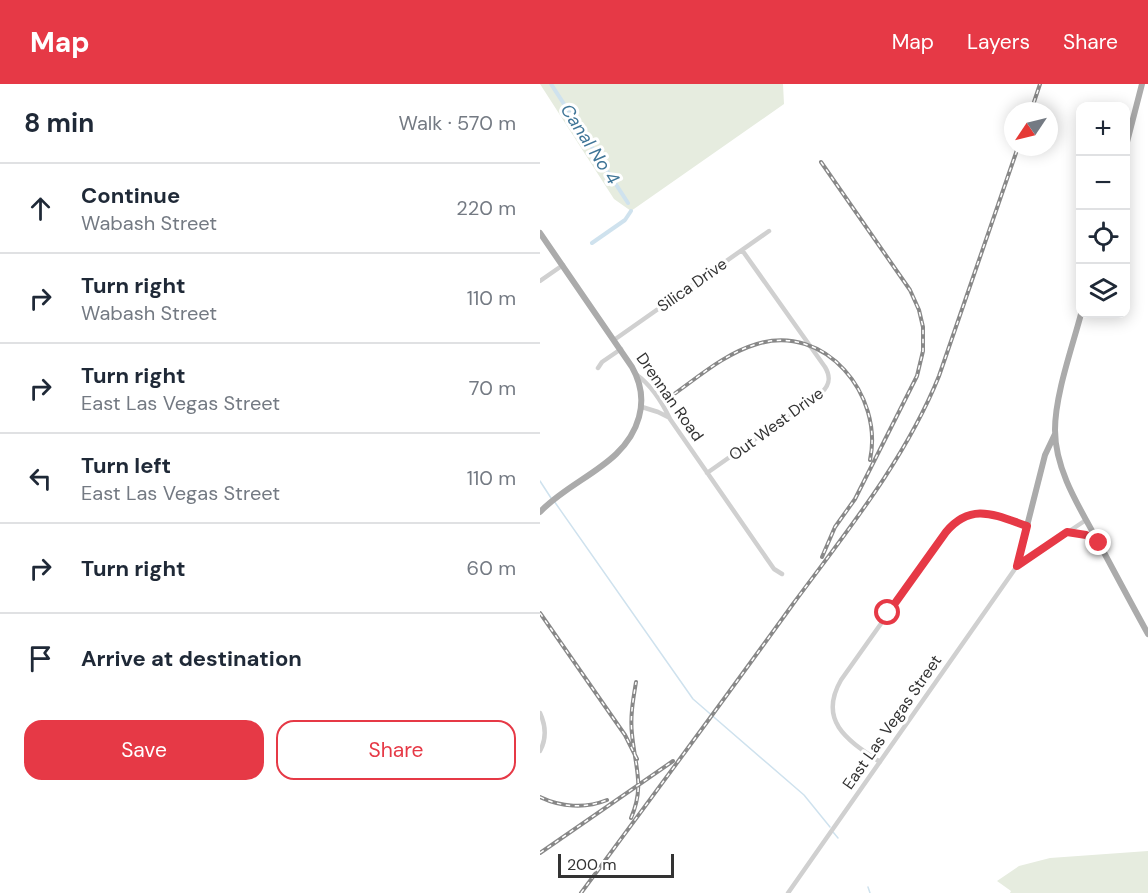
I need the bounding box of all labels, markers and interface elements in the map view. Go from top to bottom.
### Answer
text: Map [30,24,90,61]
text: Map [892,28,934,56]
text: Layers [967,28,1030,56]
text: Share [1063,28,1118,56]
water label: Canal No 4 [555,99,625,189]
north arrow [1004,102,1058,156]
map controls [1076,102,1130,318]
button: + [1076,102,1130,156]
text: 8 min [24,106,94,140]
text: Walk · 570 m [399,110,516,136]
button: − [1076,156,1130,210]
text: Continue [81,181,180,210]
icon: ahead [24,192,57,225]
text: 220 m [456,195,516,221]
text: Wabash Street [81,210,217,236]
button: locate [1076,210,1130,264]
street label: Silica Drive [653,253,731,317]
button: layers [1076,264,1130,318]
text: Turn right [81,271,186,300]
icon: right [24,282,57,315]
text: 110 m [467,285,516,311]
text: Wabash Street [81,300,217,326]
street label: Drennan Road [632,349,708,445]
text: Turn right [81,361,186,390]
icon: right [24,372,57,405]
text: 70 m [469,375,516,401]
street label: Out West Drive [725,383,827,465]
text: East Las Vegas Street [81,390,280,416]
text: Turn left [81,451,171,480]
icon: left [24,462,57,495]
text: 110 m [467,465,516,491]
text: East Las Vegas Street [81,480,280,506]
route end [1085,529,1111,555]
icon: right [24,552,57,585]
text: Turn right [81,554,186,583]
text: 60 m [467,555,516,581]
route start [874,599,900,625]
icon: arrive [24,642,57,675]
text: Arrive at destination [81,644,302,673]
street label: East Las Vegas Street [838,651,946,793]
button: Save [24,720,264,780]
button: Share [276,720,516,780]
scale bar [558,851,674,878]
text: 200 m [567,854,616,875]

